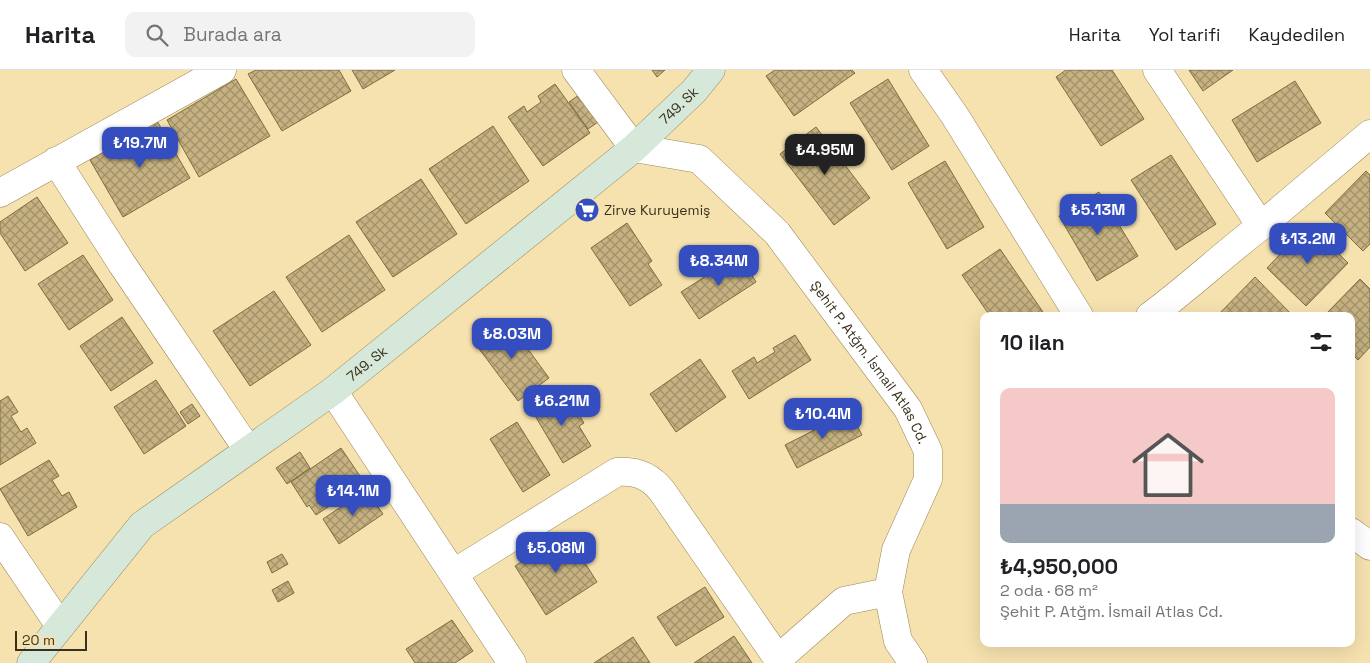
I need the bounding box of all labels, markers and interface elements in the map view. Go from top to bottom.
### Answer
search box [125,12,475,57]
text: Harita [25,19,95,50]
icon: search [143,21,171,49]
text: Burada ara [183,22,282,47]
text: Harita [1069,23,1121,46]
text: Yol tarifi [1149,23,1221,46]
text: Kaydedilen [1249,23,1345,46]
street label: 749. Sk [655,82,702,128]
pin: ₺19.7M [99,126,181,169]
text: ₺19.7M [113,132,167,153]
pin: ₺4.95M [784,134,866,176]
text: ₺4.95M [796,139,854,160]
pin: ₺5.13M [1057,194,1139,236]
supermarket icon: Zirve Kuruyemiş [574,197,600,223]
text: ₺5.13M [1071,199,1125,220]
place label: Zirve Kuruyemiş [604,201,710,219]
pin: ₺13.2M [1267,222,1349,265]
text: ₺13.2M [1280,228,1336,249]
pin: ₺8.34M [678,244,760,287]
text: ₺8.34M [690,250,748,271]
street label: Şehit P. Atğm. İsmail Atlas Cd. [807,277,932,447]
pin: ₺8.03M [471,318,553,360]
text: ₺8.03M [483,323,541,344]
icon: filters [1307,328,1335,356]
text: 10 ilan [1000,329,1065,356]
street label: 749. Sk [343,342,391,385]
pin: ₺6.21M [521,384,603,427]
text: ₺6.21M [534,390,590,411]
pin: ₺10.4M [782,398,864,440]
text: ₺10.4M [795,403,851,424]
icon: home [1123,420,1213,510]
pin: ₺14.1M [312,474,394,517]
text: ₺14.1M [327,480,379,501]
pin: ₺5.08M [515,532,597,574]
text: ₺5.08M [527,537,585,558]
text: ₺4,950,000 [1000,553,1118,580]
text: 2 oda · 68 m² [1000,580,1098,601]
text: Şehit P. Atğm. İsmail Atlas Cd. [1000,601,1223,622]
scale bar [15,628,88,651]
text: 20 m [22,631,55,649]

